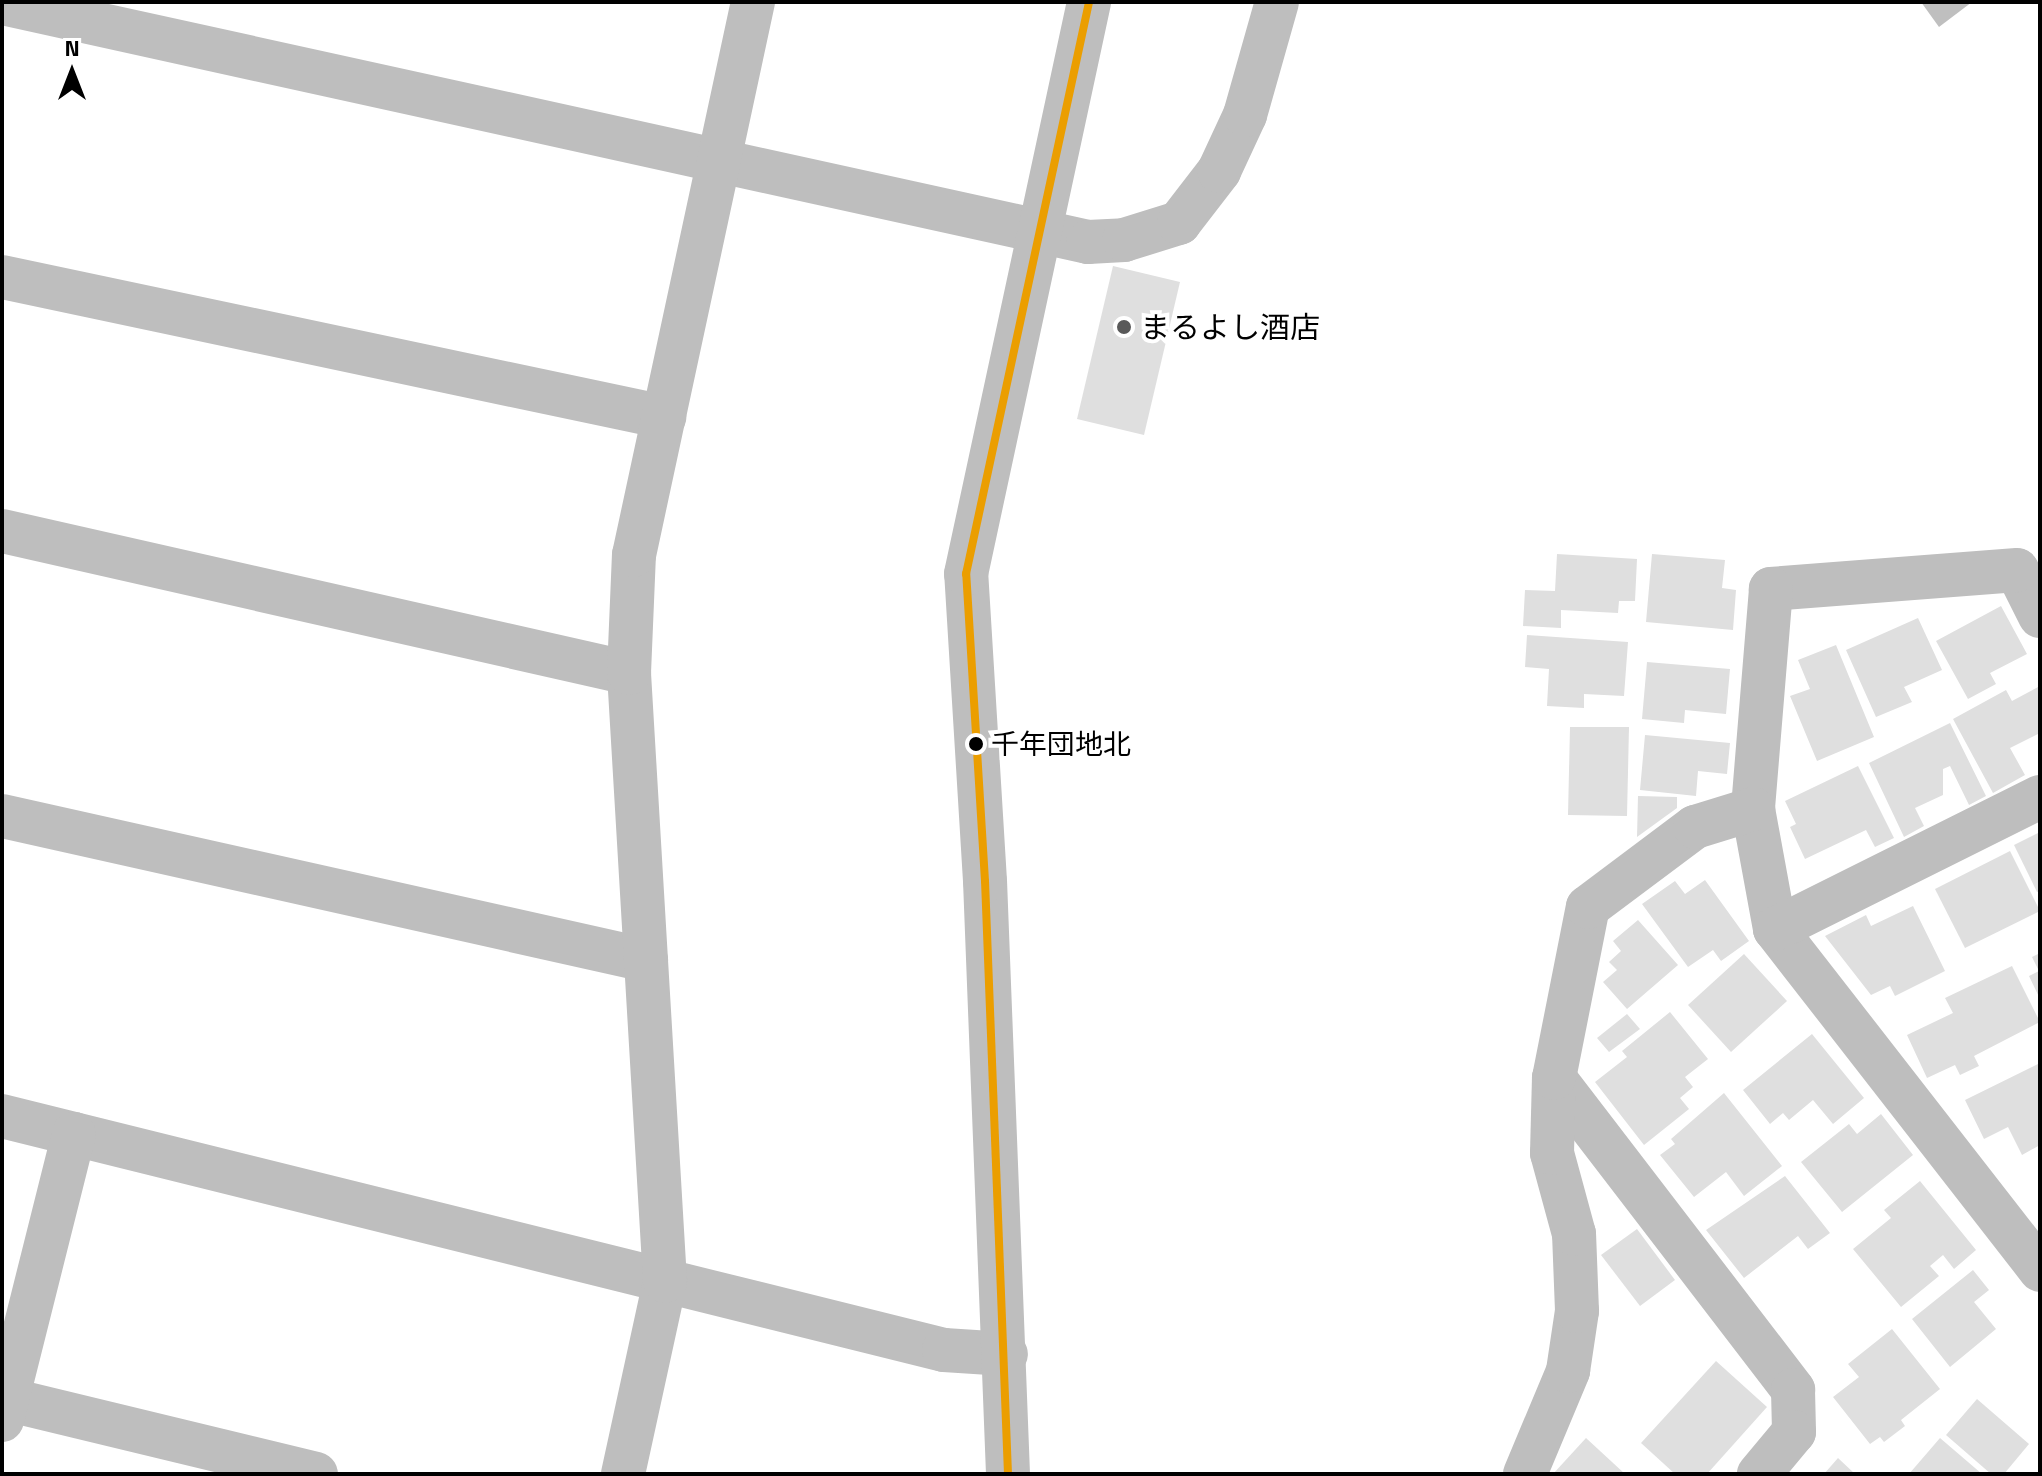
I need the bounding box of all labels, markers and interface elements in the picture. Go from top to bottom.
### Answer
text: N [64,31,80,65]
north arrow [32,32,112,112]
place label: まるよし酒店 [1140,309,1320,345]
marker: まるよし酒店 [1115,318,1133,336]
place label: 千年団地北 [991,727,1131,761]
marker: 千年団地北 [968,736,984,752]

